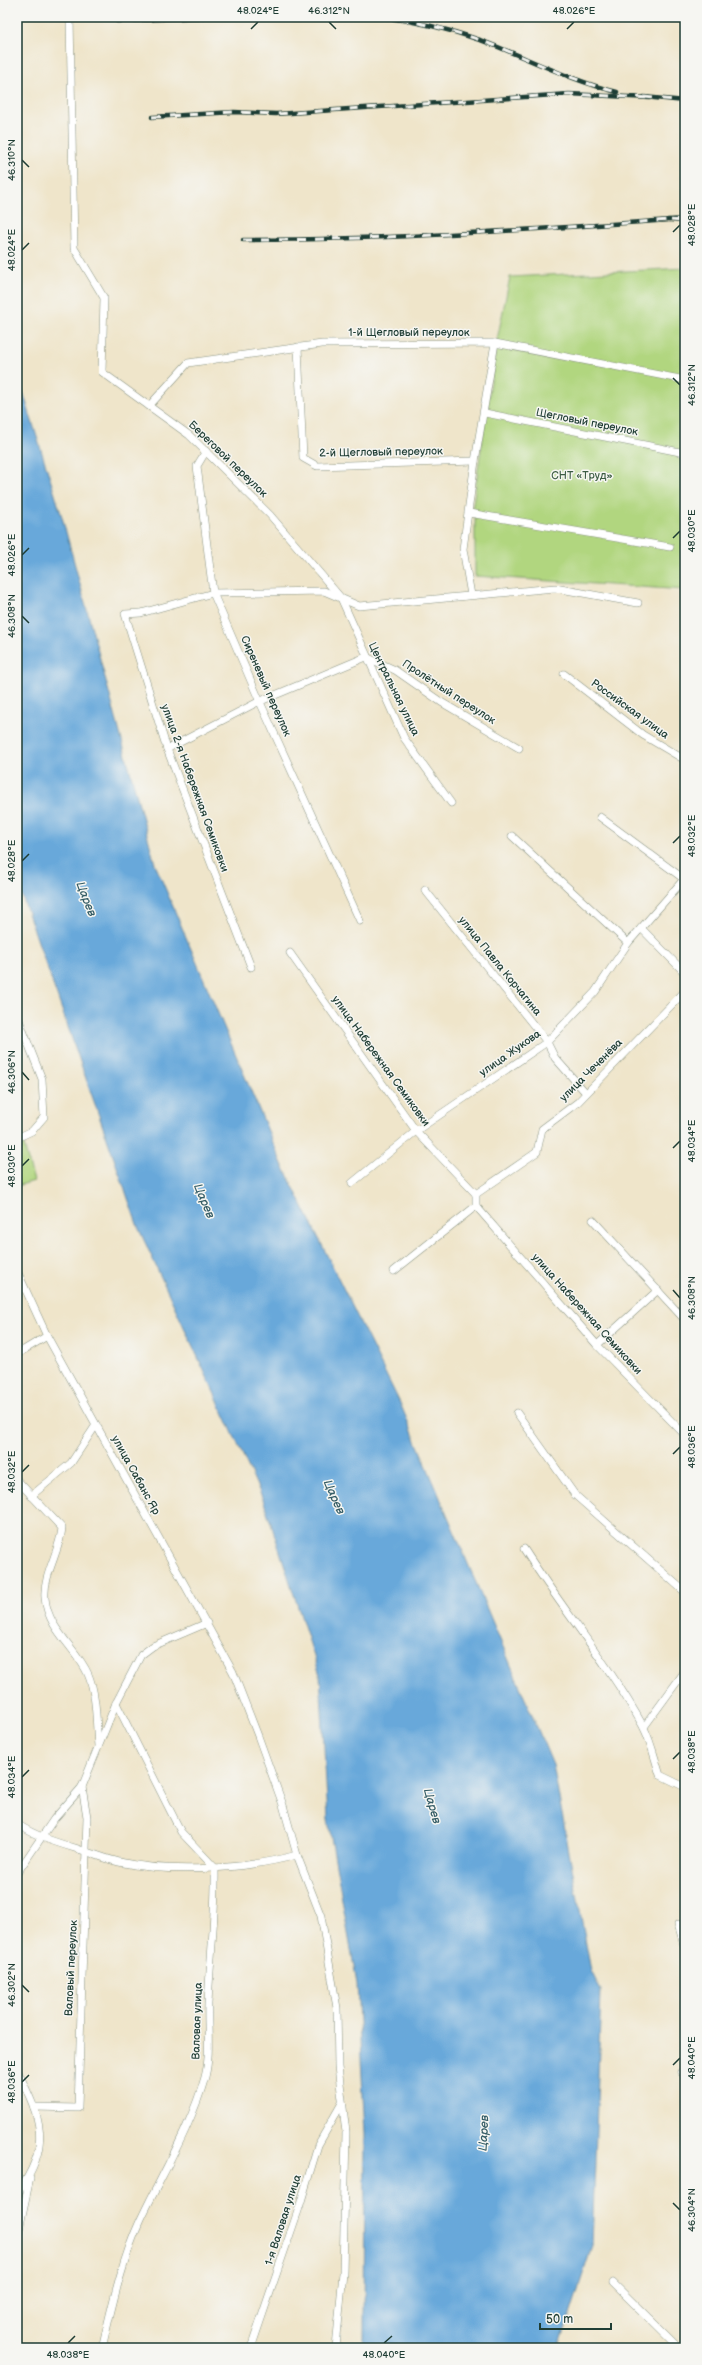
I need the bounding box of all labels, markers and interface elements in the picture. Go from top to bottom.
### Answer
text: 48.024°E [237,5,280,17]
text: 46.312°N [308,5,350,17]
text: 48.026°E [553,5,596,17]
text: 46.310°N [6,139,18,181]
text: 48.028°E [686,203,698,246]
text: 48.024°E [6,228,18,271]
street label: 1-й Щегловый переулок [348,326,470,339]
text: 46.312°N [686,364,698,406]
street label: Щегловый переулок [535,406,639,438]
street label: Береговой переулок [186,418,270,500]
street label: 2-й Щегловый переулок [319,444,443,460]
park label: СНТ «Труд» [551,469,613,482]
text: 48.030°E [686,509,698,553]
text: 48.026°E [6,533,18,576]
text: 46.308°N [6,594,18,638]
street label: Сиреневый переулок [238,634,294,739]
street label: Центральная улица [366,640,423,738]
street label: Пролётный переулок [400,657,498,727]
street label: Российская улица [589,676,672,742]
street label: улица 2-я Набережная Семиковки [159,702,231,874]
text: 48.032°E [686,814,698,857]
text: 48.028°E [6,839,18,882]
water label: Царев [73,879,100,919]
street label: улица Павла Корчагина [456,914,544,1019]
street label: улица Набережная Семиковки [329,993,433,1129]
street label: улица Жукова [477,1027,544,1079]
street label: улица Чеченёва [557,1036,625,1104]
text: 46.306°N [6,1050,18,1094]
text: 48.034°E [686,1119,698,1162]
text: 48.030°E [6,1144,18,1188]
water label: Царев [190,1181,218,1221]
street label: улица Набережная Семиковки [529,1251,645,1377]
text: 46.308°N [686,1276,698,1320]
text: 48.036°E [686,1425,698,1469]
street label: улица Сабанс Яр [109,1433,163,1517]
text: 48.032°E [6,1450,18,1493]
water label: Царев [320,1477,348,1517]
text: 48.038°E [686,1730,698,1773]
text: 48.034°E [6,1755,18,1798]
water label: Царев [420,1787,444,1826]
street label: Валовый переулок [62,1920,80,2016]
text: 46.302°N [6,1963,18,2007]
street label: Валовая улица [189,1982,205,2060]
text: 48.040°E [686,2036,698,2079]
text: 48.036°E [6,2060,18,2104]
water label: Царев [476,2114,492,2151]
street label: 1-я Валовая улица [262,2173,304,2267]
text: 46.304°N [686,2188,698,2232]
scale bar [540,2305,611,2331]
text: 50 m [546,2312,573,2327]
text: 48.038°E [47,2349,90,2361]
text: 48.040°E [363,2349,406,2361]

